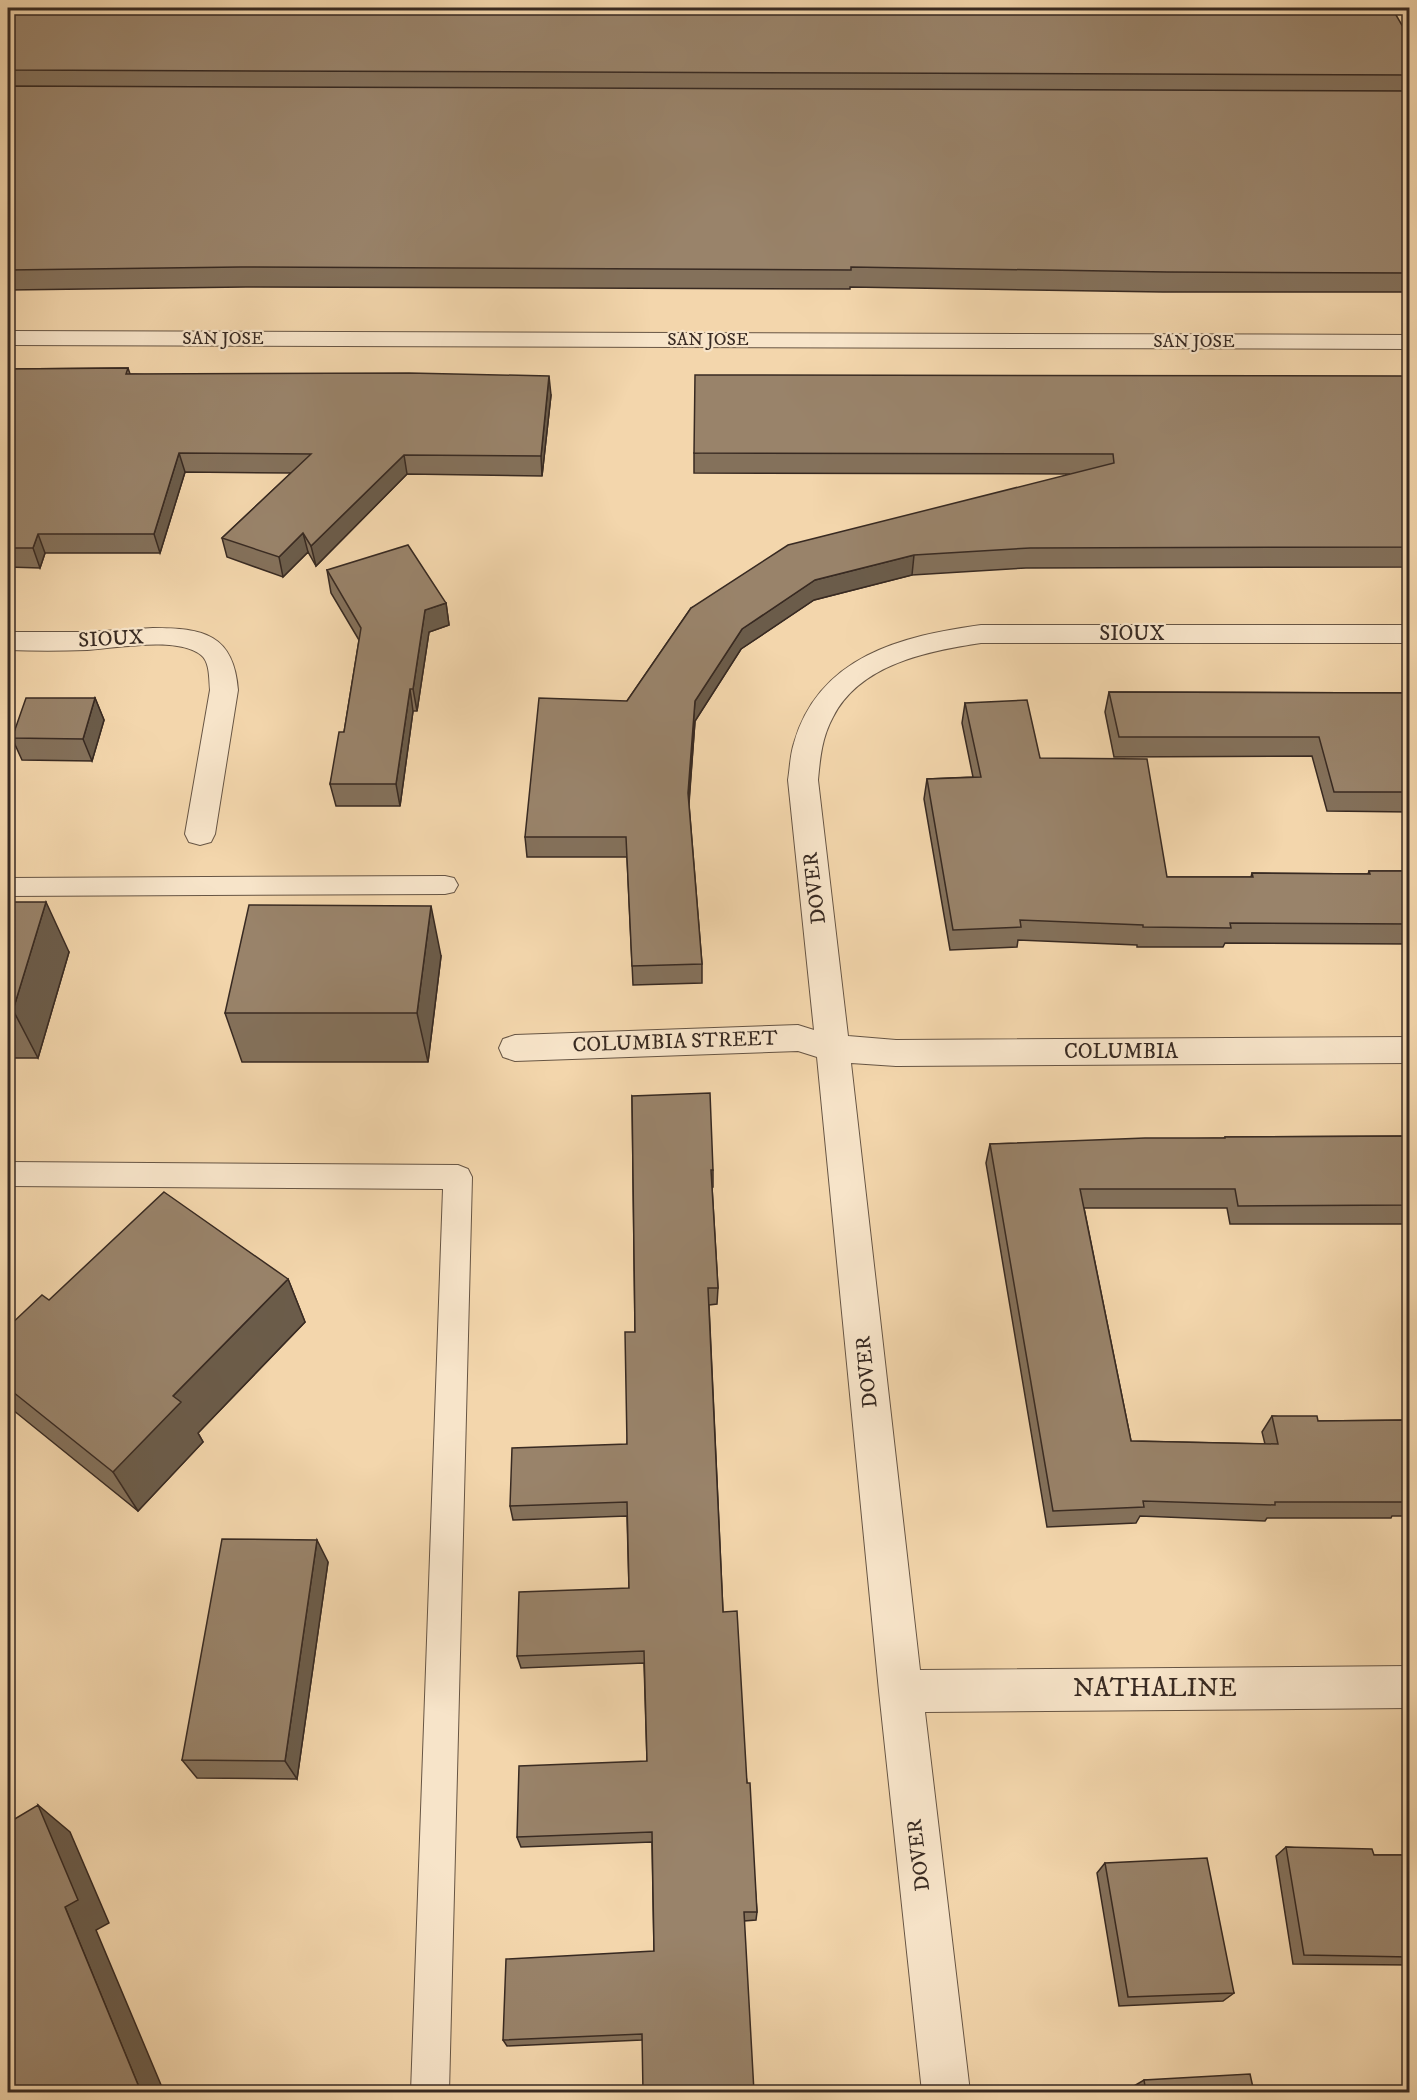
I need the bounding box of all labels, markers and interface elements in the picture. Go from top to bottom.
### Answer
street label: SAN JOSE [182,328,264,350]
street label: SAN JOSE [667,329,749,351]
street label: SAN JOSE [1153,331,1235,353]
street label: SIOUX [1099,621,1165,647]
street label: SIOUX [78,624,144,654]
street label: DOVER [798,850,832,926]
street label: COLUMBIA STREET [572,1025,778,1059]
street label: COLUMBIA [1064,1039,1179,1065]
street label: DOVER [850,1335,884,1409]
street label: NATHALINE [1073,1672,1237,1705]
street label: DOVER [902,1817,936,1893]

